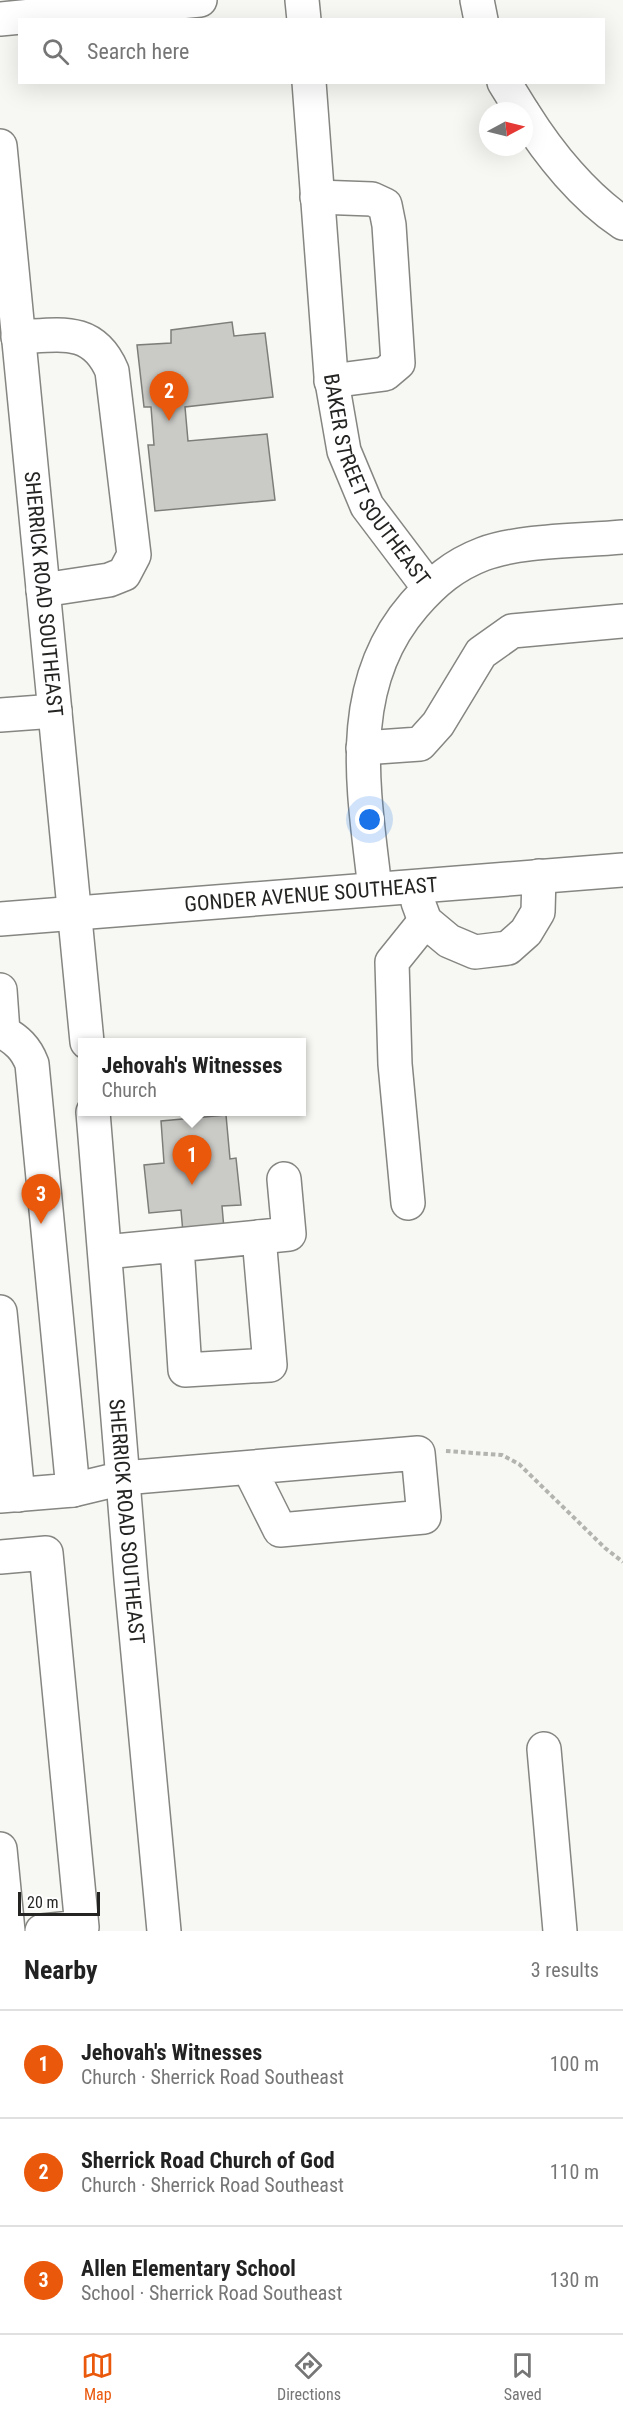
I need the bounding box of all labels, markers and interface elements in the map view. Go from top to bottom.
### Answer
search box [18,18,605,84]
icon: search [39,35,72,68]
text: Search here [87,39,189,64]
north arrow [479,102,533,156]
pin: 2 [150,372,188,421]
street label: BAKER STREET SOUTHEAST [319,372,435,590]
street label: SHERRICK ROAD SOUTHEAST [20,470,67,718]
your location [355,805,384,834]
street label: GONDER AVENUE SOUTHEAST [184,873,439,916]
popup [78,1038,306,1116]
text: Jehovah's Witnesses [101,1053,283,1078]
text: Church [101,1078,157,1102]
pin: 1 [172,1136,212,1185]
pin: 3 [22,1174,60,1224]
street label: SHERRICK ROAD SOUTHEAST [104,1398,149,1646]
scale bar [18,1889,100,1916]
text: 20 m [27,1893,59,1912]
text: Nearby [24,1955,98,1985]
text: 3 results [531,1958,599,1982]
text: Jehovah's Witnesses [81,2040,262,2065]
text: 1 [38,2052,49,2076]
text: 100 m [550,2052,599,2076]
text: Church · Sherrick Road Southeast [81,2065,344,2089]
text: Sherrick Road Church of God [81,2148,335,2173]
text: 2 [38,2160,49,2184]
text: 110 m [550,2160,599,2184]
text: Church · Sherrick Road Southeast [81,2173,344,2197]
text: Allen Elementary School [81,2256,296,2281]
text: 3 [38,2268,49,2292]
text: 130 m [550,2268,599,2292]
text: School · Sherrick Road Southeast [81,2281,342,2305]
tab: Map [81,2349,114,2404]
tab: Directions [277,2349,341,2404]
tab: Saved [504,2349,542,2404]

